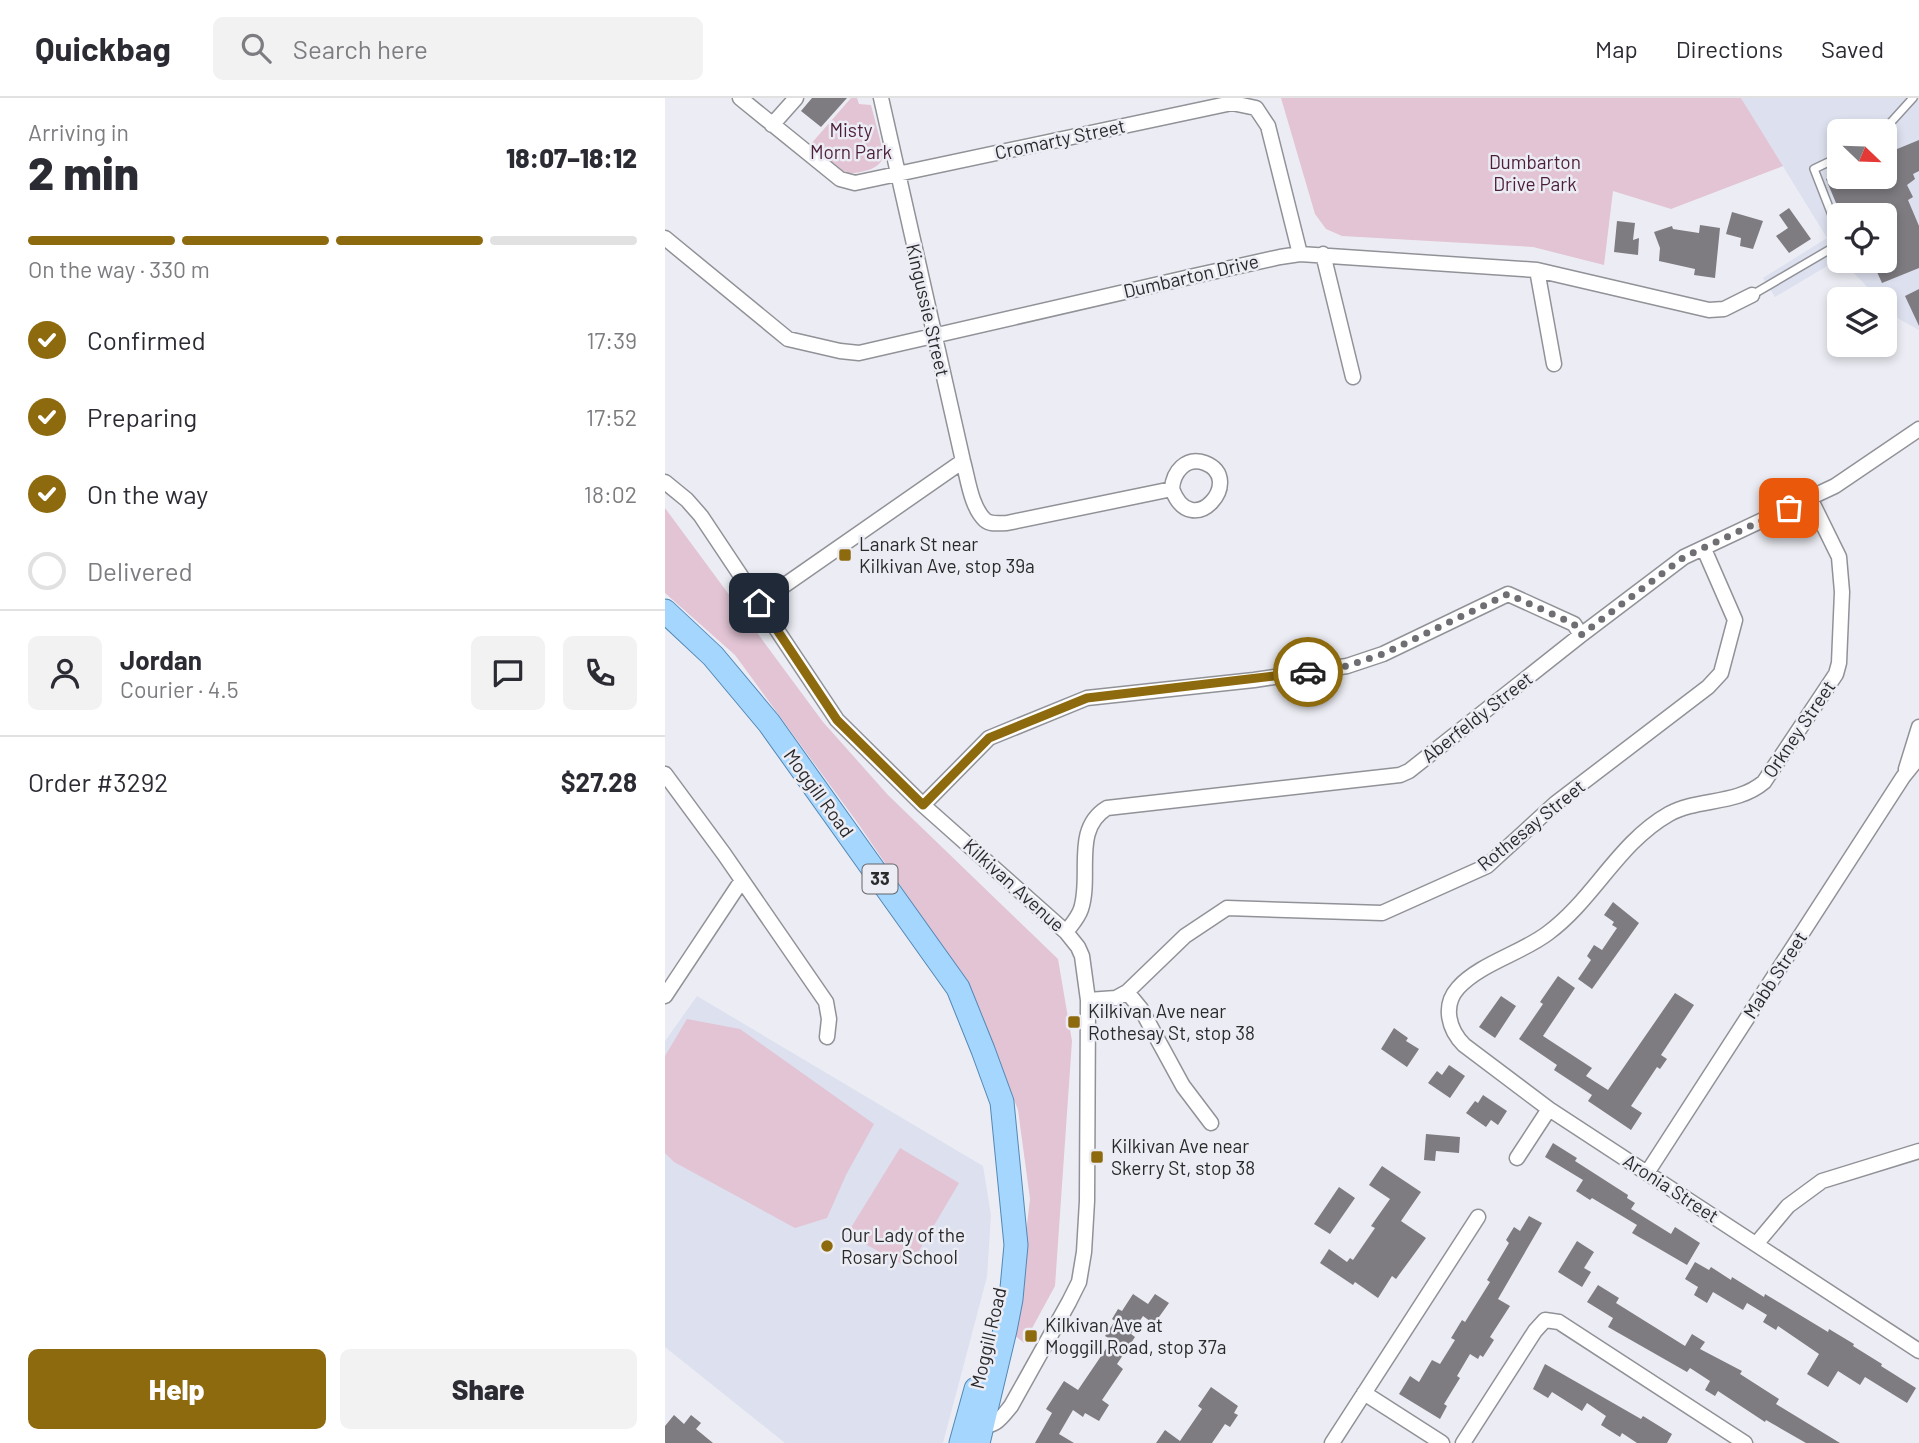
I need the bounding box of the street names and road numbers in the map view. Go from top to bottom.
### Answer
street label: Cromarty Street [993,113,1127,164]
street label: Kingussie Street [902,241,955,379]
street label: Dumbarton Drive [1121,249,1261,302]
street label: Aberfeldy Street [1417,666,1537,767]
street label: Orkney Street [1758,676,1840,782]
street label: Moggill Road [780,744,859,841]
street label: Rothesay Street [1472,774,1589,875]
street label: Kilkivan Avenue [959,833,1070,936]
road number: 33 [863,864,897,894]
street label: Mabb Street [1738,927,1811,1023]
street label: Aronia Street [1619,1148,1723,1227]
street label: Moggill Road [965,1285,1010,1391]

